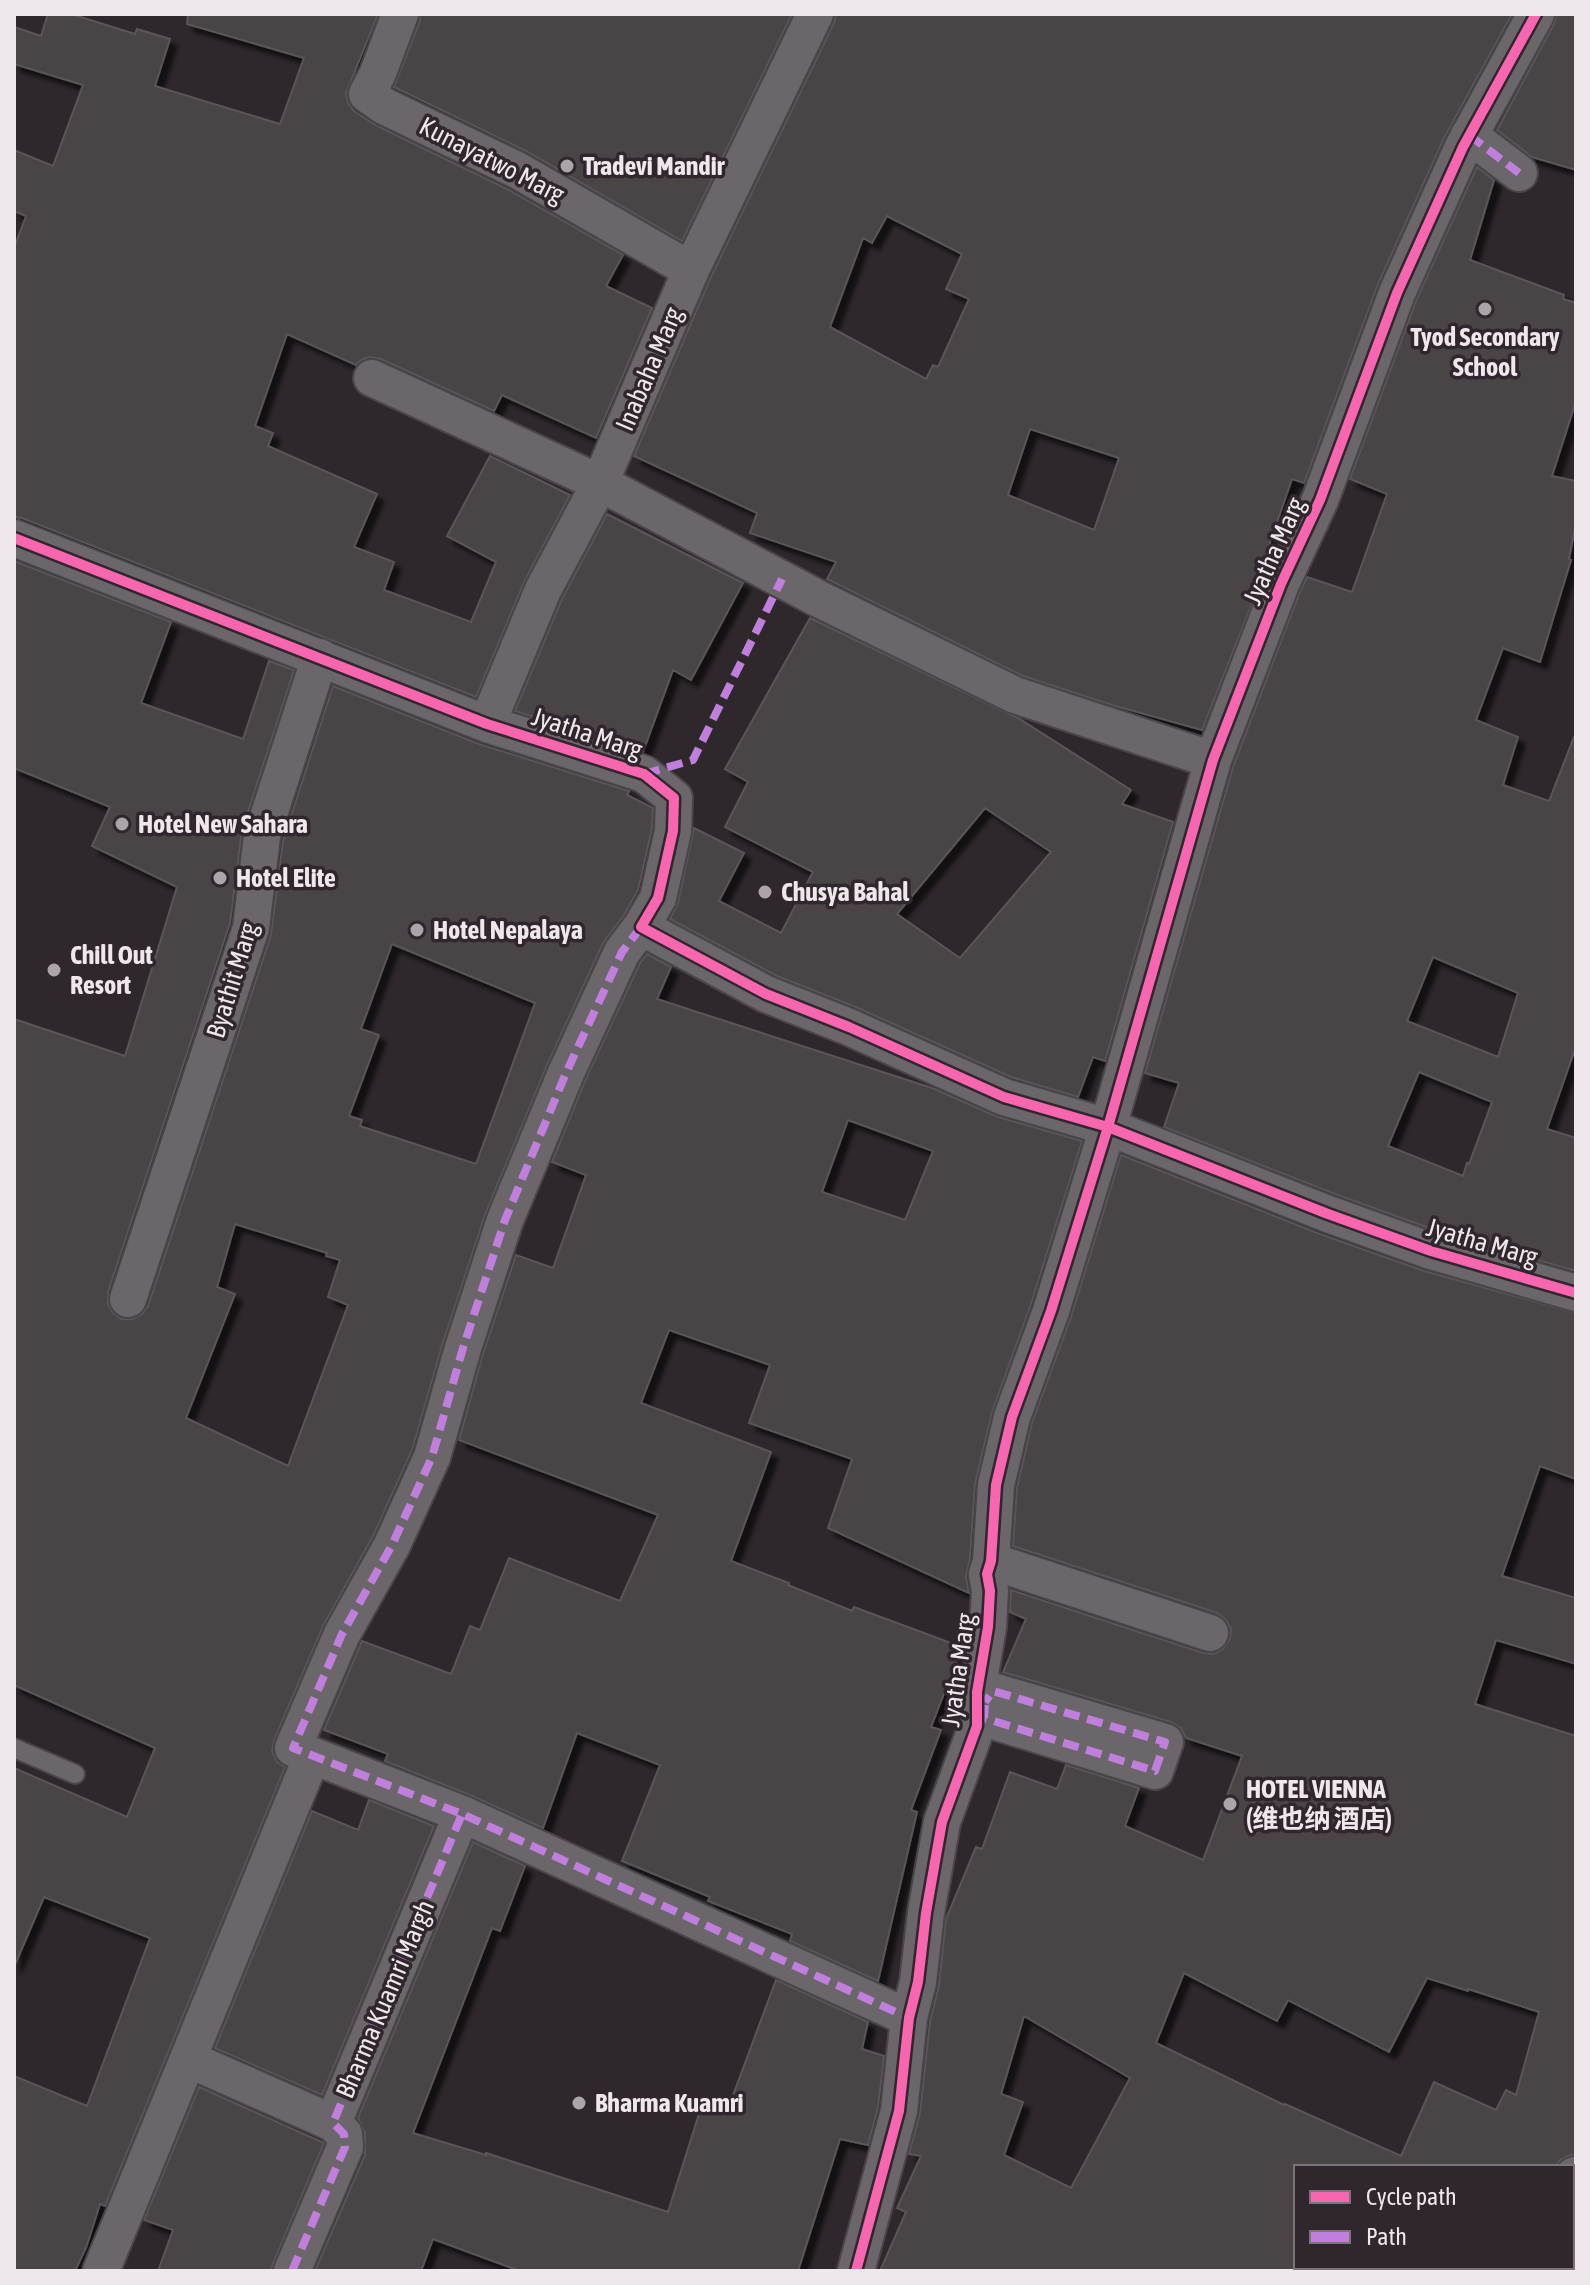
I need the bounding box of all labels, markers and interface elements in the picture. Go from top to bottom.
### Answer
street label: Kunayatwo Marg [415,111,570,210]
place label: Tradevi Mandir [583,151,726,181]
marker: Tradevi Mandir [558,157,576,175]
marker: Tyod Secondary School [1476,300,1494,318]
street label: Inabaha Marg [609,302,689,435]
place label: Tyod Secondary School [1411,322,1560,382]
street label: Jyatha Marg [1237,492,1311,609]
street label: Jyatha Marg [528,701,647,765]
place label: Hotel New Sahara [138,809,308,839]
marker: Hotel New Sahara [113,815,131,833]
place label: Hotel Elite [236,863,336,893]
marker: Hotel Elite [211,869,229,887]
place label: Chusya Bahal [781,877,910,907]
marker: Chusya Bahal [756,883,774,901]
place label: Hotel Nepalaya [433,915,583,945]
street label: Byathit Marg [200,918,264,1042]
marker: Hotel Nepalaya [408,921,426,939]
place label: Chill Out Resort [70,940,153,1000]
marker: Chill Out Resort [45,961,63,979]
street label: Jyatha Marg [1423,1212,1542,1272]
street label: Jyatha Marg [935,1611,981,1729]
place label: HOTEL VIENNA (维也纳 酒店) [1246,1774,1392,1834]
marker: HOTEL VIENNA (维也纳 酒店) [1221,1795,1239,1813]
street label: Bharma Kuamri Margh [330,1895,440,2103]
place label: Bharma Kuamri [595,2088,744,2118]
marker: Bharma Kuamri [570,2094,588,2112]
legend [1294,2165,1574,2269]
text: Cycle path [1366,2183,1457,2210]
text: Path [1366,2223,1407,2250]

